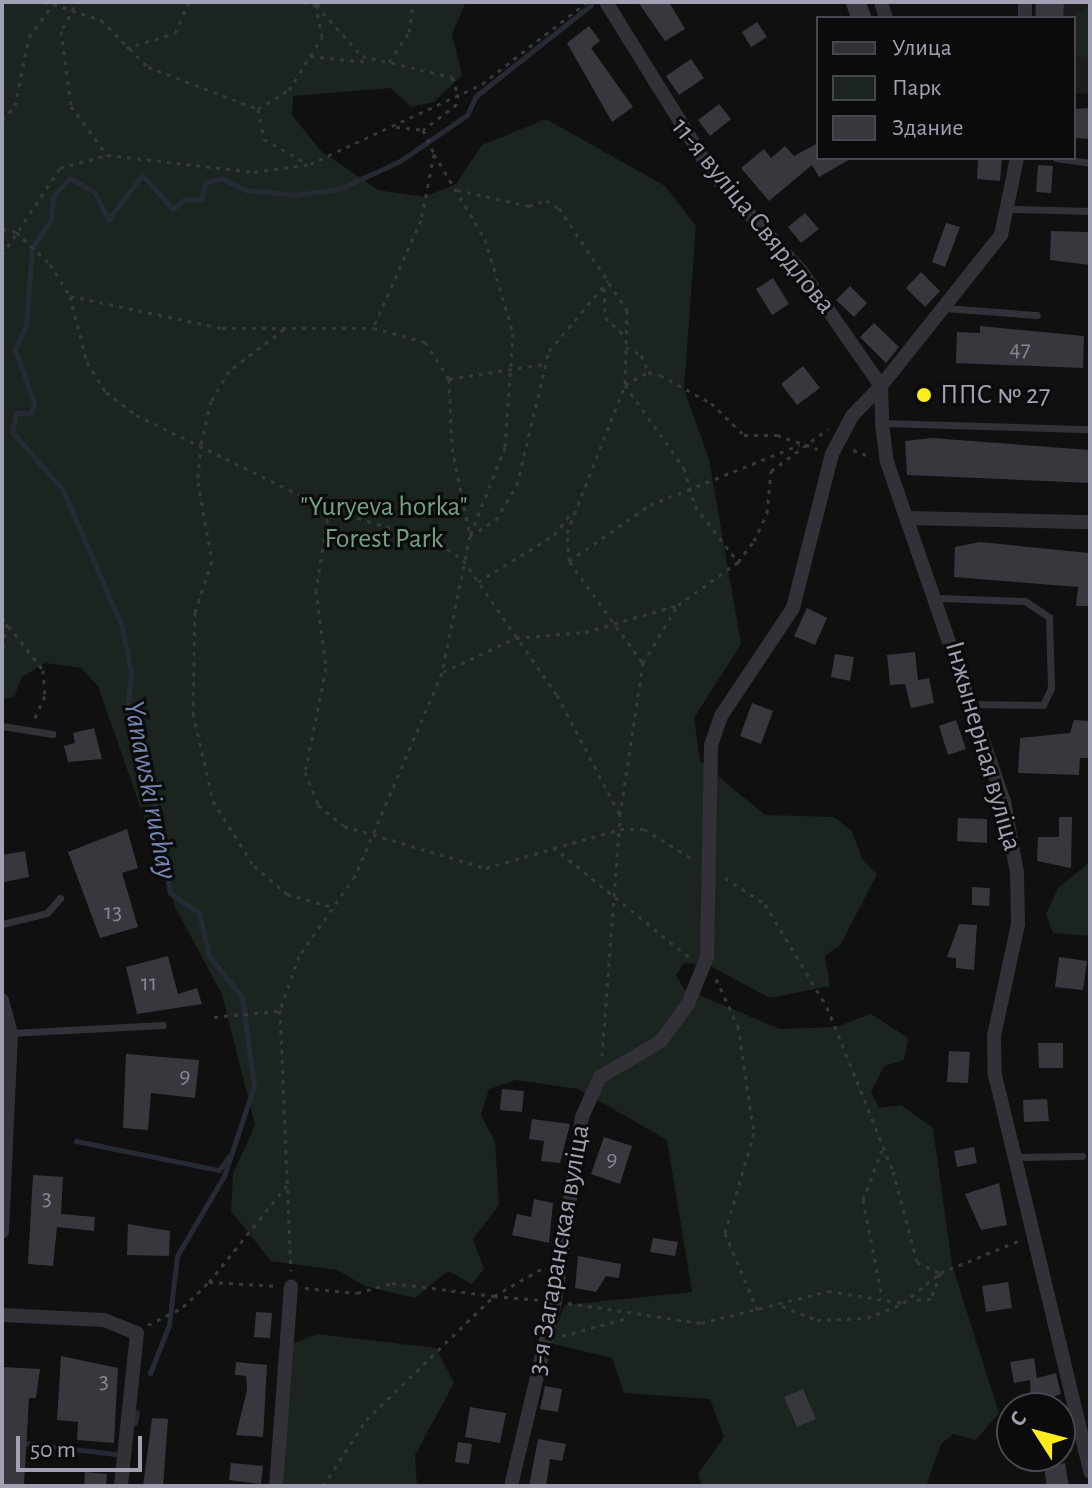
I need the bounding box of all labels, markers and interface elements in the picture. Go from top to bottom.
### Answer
legend [816,16,1076,160]
text: Улица [892,36,952,60]
text: Парк [892,76,941,100]
street label: 11-я вуліца Свярдлова [664,111,842,321]
text: Здание [892,116,963,140]
house number: 47 [1009,336,1031,364]
place label: ППС № 27 [940,378,1050,412]
marker: ППС № 27 [915,386,933,404]
park label: "Yuryeva horka" Forest Park [300,490,468,556]
street label: Інжынерная вуліца [937,637,1029,855]
water label: Yanawski ruchay [115,698,185,882]
house number: 13 [104,899,122,927]
house number: 11 [141,970,157,998]
house number: 9 [179,1063,191,1091]
street label: 3-я Загаранская вуліца [520,1122,598,1378]
house number: 9 [606,1146,618,1174]
house number: 3 [42,1185,52,1213]
house number: 3 [99,1368,109,1396]
north arrow [996,1392,1076,1472]
text: С [1006,1408,1031,1430]
scale bar [20,1420,146,1470]
text: 50 m [30,1438,76,1462]

